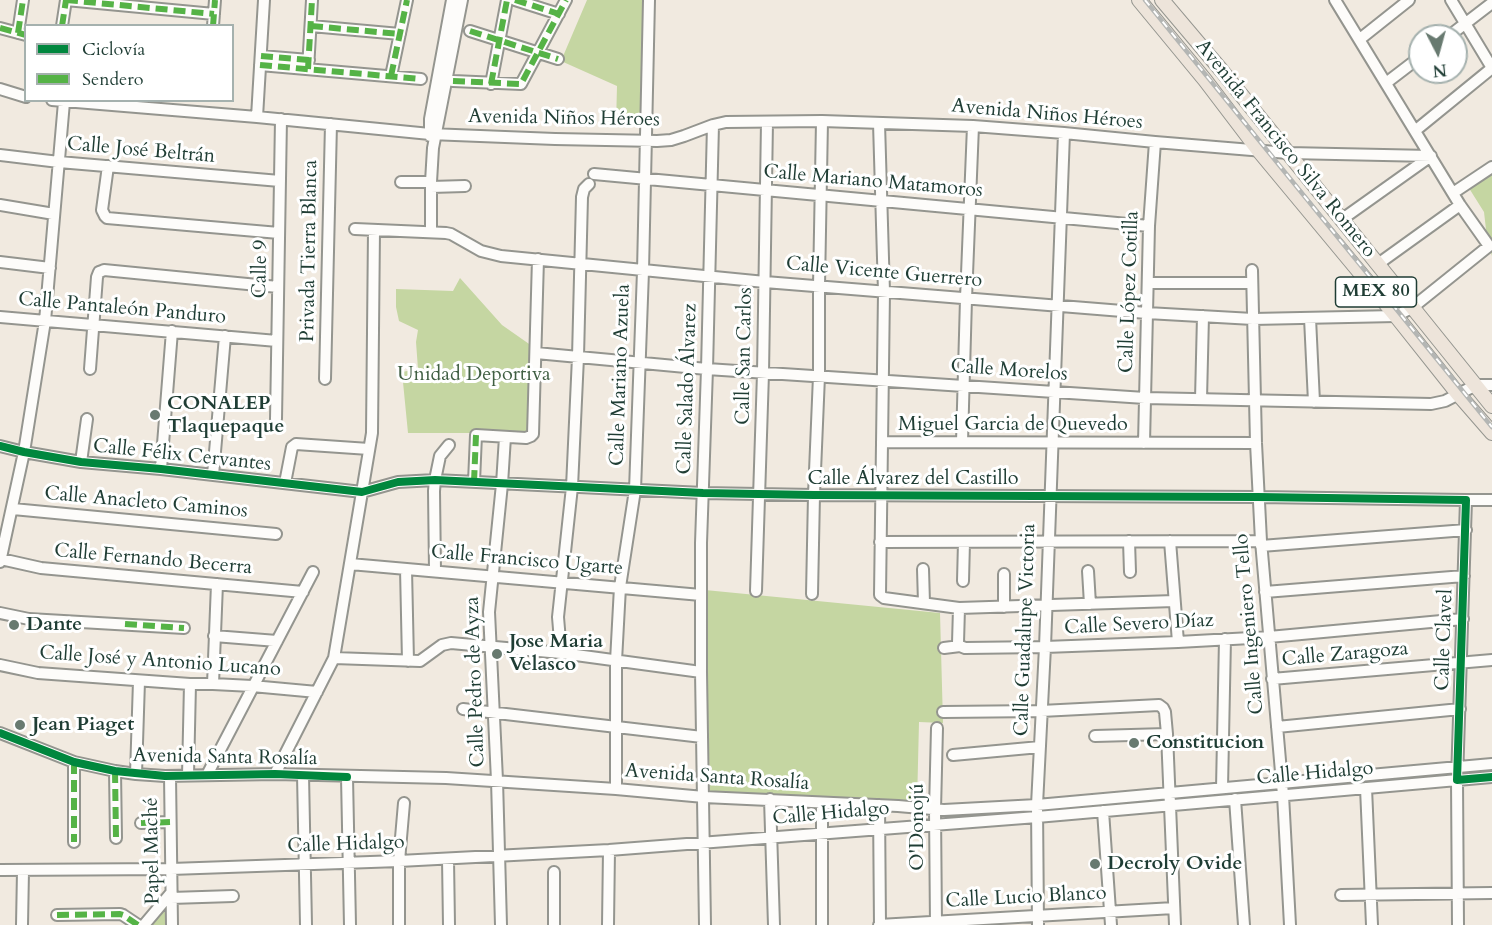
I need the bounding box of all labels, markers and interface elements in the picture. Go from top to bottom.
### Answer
legend [24,24,234,102]
north arrow [1408,24,1468,84]
street label: Avenida Francisco Silva Romero [1189,35,1381,263]
text: Ciclovía [82,37,145,62]
text: N [1432,58,1448,82]
text: Sendero [82,67,143,92]
street label: Avenida Niños Héroes [950,95,1144,135]
street label: Avenida Niños Héroes [468,105,660,133]
street label: Calle José Beltrán [66,133,216,169]
street label: Privada Tierra Blanca [296,160,324,342]
street label: Calle Mariano Matamoros [762,160,984,204]
street label: Calle López Cotilla [1115,210,1145,374]
street label: Calle 9 [248,239,274,299]
street label: Calle Vicente Guerrero [785,252,983,294]
road number: MEX 80 [1336,277,1416,307]
street label: Calle Mariano Azuela [606,284,636,466]
street label: Calle San Carlos [732,287,758,425]
street label: Calle Pantaleón Panduro [17,288,227,330]
street label: Calle Salado Álvarez [673,303,703,475]
street label: Calle Morelos [950,355,1068,387]
park label: Unidad Deportiva [397,363,551,387]
place label: CONALEP Tlaquepaque [167,392,284,439]
marker: CONALEP Tlaquepaque [148,408,162,422]
street label: Miguel Garcia de Quevedo [898,413,1128,437]
street label: Calle Félix Cervantes [92,435,272,477]
street label: Calle Álvarez del Castillo [807,467,1019,491]
street label: Calle Anacleto Caminos [43,482,249,524]
street label: Calle Guadalupe Victoria [1010,523,1042,737]
street label: Calle Ingeniero Tello [1230,533,1270,715]
street label: Calle Fernando Becerra [53,539,253,581]
street label: Calle Francisco Ugarte [430,541,624,581]
street label: Calle Clavel [1431,589,1459,691]
street label: Calle Pedro de Ayza [461,596,491,768]
street label: Calle Severo Díaz [1064,609,1214,641]
place label: Dante [26,613,82,637]
marker: Dante [7,618,21,632]
place label: Jose Maria Velasco [509,630,603,677]
street label: Calle Zaragoza [1281,638,1409,672]
street label: Calle José y Antonio Lucano [38,642,282,682]
marker: Jose Maria Velasco [490,647,504,661]
place label: Jean Piaget [32,713,134,737]
marker: Jean Piaget [13,718,27,732]
place label: Constitucion [1146,731,1264,755]
marker: Constitucion [1127,736,1141,750]
street label: Avenida Santa Rosalía [132,744,318,772]
street label: Calle Hidalgo [1256,757,1374,791]
street label: Avenida Santa Rosalía [624,760,810,796]
street label: O'Donojú [906,783,930,871]
street label: Papel Maché [140,797,166,905]
street label: Calle Hidalgo [772,797,890,831]
street label: Calle Hidalgo [287,831,405,859]
place label: Decroly Ovide [1107,852,1242,876]
marker: Decroly Ovide [1088,857,1102,871]
street label: Calle Lucio Blanco [945,882,1107,914]

